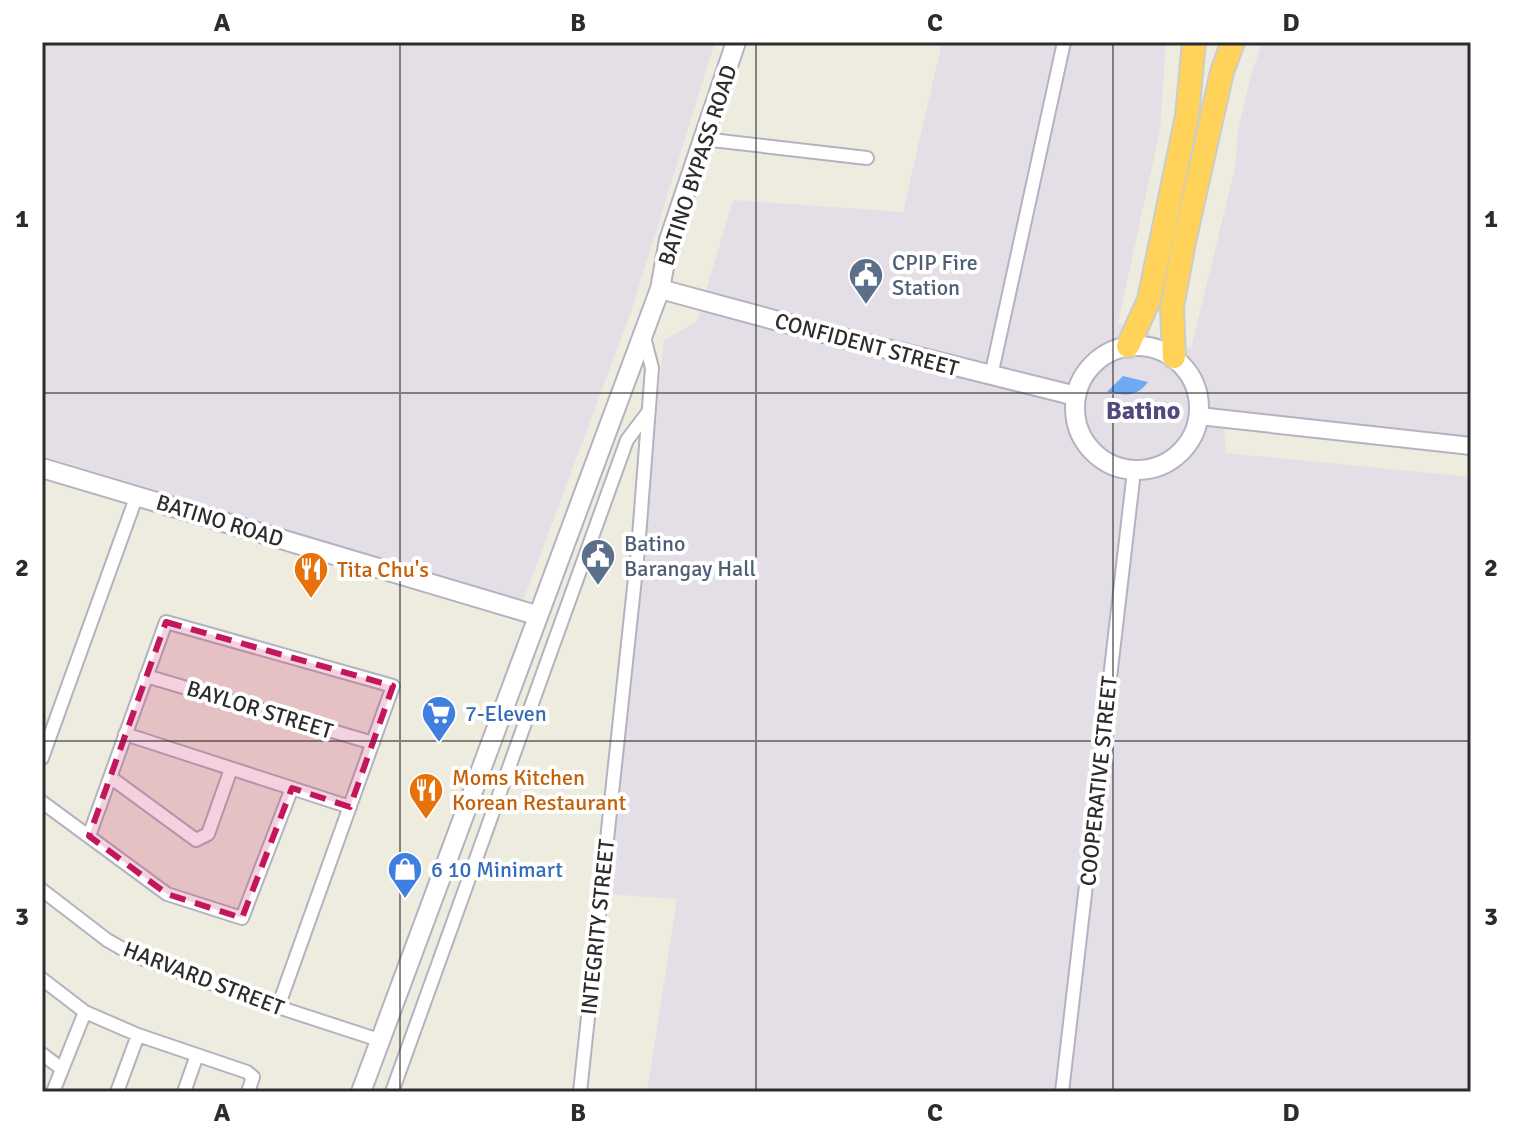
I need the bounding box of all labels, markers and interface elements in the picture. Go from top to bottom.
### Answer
text: A [214,7,231,39]
text: B [570,7,586,39]
text: C [927,7,943,39]
text: D [1282,7,1300,39]
street label: BATINO BYPASS ROAD [652,61,743,269]
text: 1 [15,203,29,235]
text: 1 [1484,203,1498,235]
place label: CPIP Fire Station [892,249,978,301]
public building icon: CPIP Fire Station [847,256,885,306]
street label: CONFIDENT STREET [772,307,962,382]
district label: Batino [1106,395,1180,427]
street label: BATINO ROAD [153,488,287,553]
place label: Batino Barangay Hall [624,530,756,582]
public building icon: Batino Barangay Hall [579,537,617,587]
restaurant icon: Tita Chu's [292,550,330,600]
text: 2 [15,552,29,584]
text: 2 [1484,552,1498,584]
place label: Tita Chu's [337,556,429,583]
street label: BAYLOR STREET [183,674,336,745]
street label: COOPERATIVE STREET [1074,675,1123,887]
supermarket icon: 7-Eleven [420,694,458,744]
place label: 7-Eleven [465,700,547,727]
place label: Moms Kitchen Korean Restaurant [452,764,626,816]
restaurant icon: Moms Kitchen Korean Restaurant [407,771,445,821]
street label: INTEGRITY STREET [575,838,620,1016]
shop icon: 6 10 Minimart [386,850,424,900]
place label: 6 10 Minimart [431,856,563,883]
text: 3 [15,901,29,933]
text: 3 [1484,901,1498,933]
street label: HARVARD STREET [120,935,288,1022]
text: A [214,1097,231,1129]
text: B [570,1097,586,1129]
text: C [927,1097,943,1129]
text: D [1282,1097,1300,1129]

